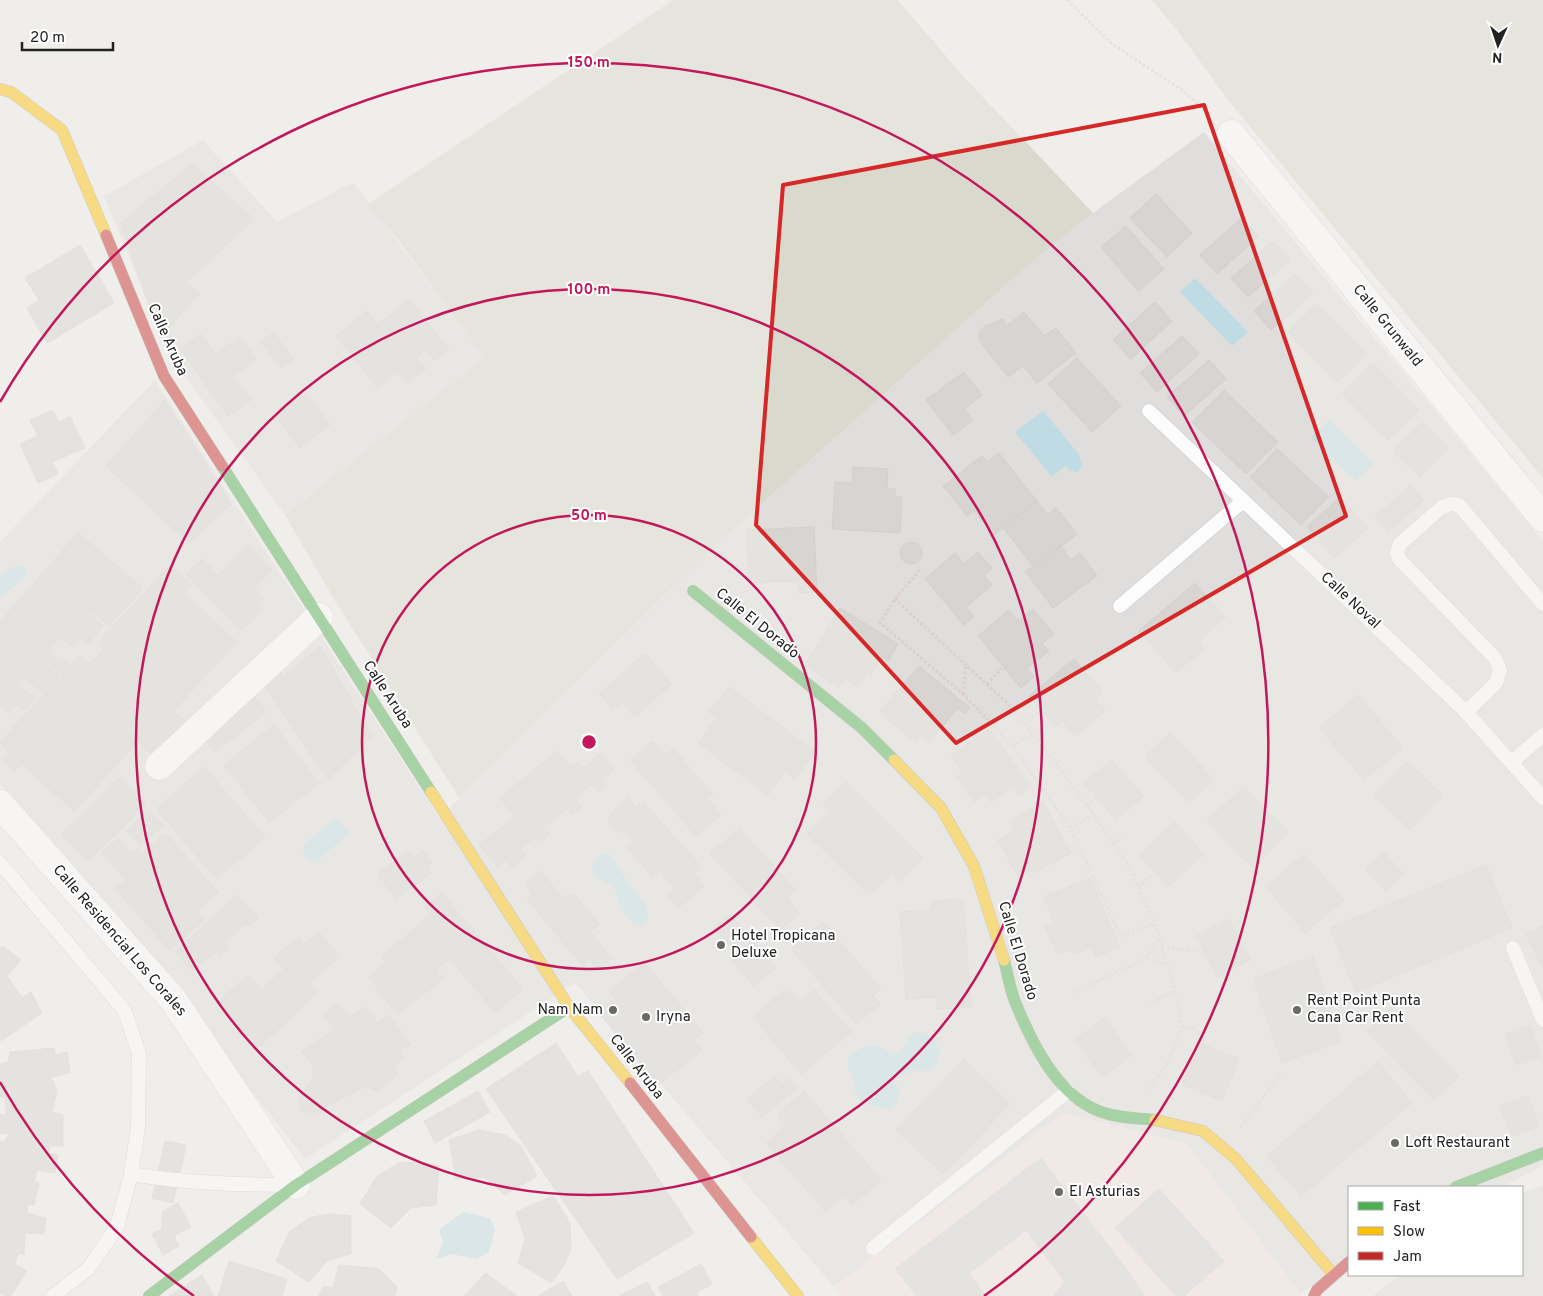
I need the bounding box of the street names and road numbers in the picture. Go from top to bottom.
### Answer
street label: Calle Grunwald [1348,281,1426,371]
street label: Calle Aruba [143,301,191,379]
street label: Calle Noval [1316,568,1384,634]
street label: Calle El Dorado [711,584,803,664]
street label: Calle Aruba [358,657,416,733]
street label: Calle Residencial Los Corales [48,861,190,1021]
street label: Calle El Dorado [993,899,1041,1003]
street label: Calle Aruba [605,1031,667,1103]

